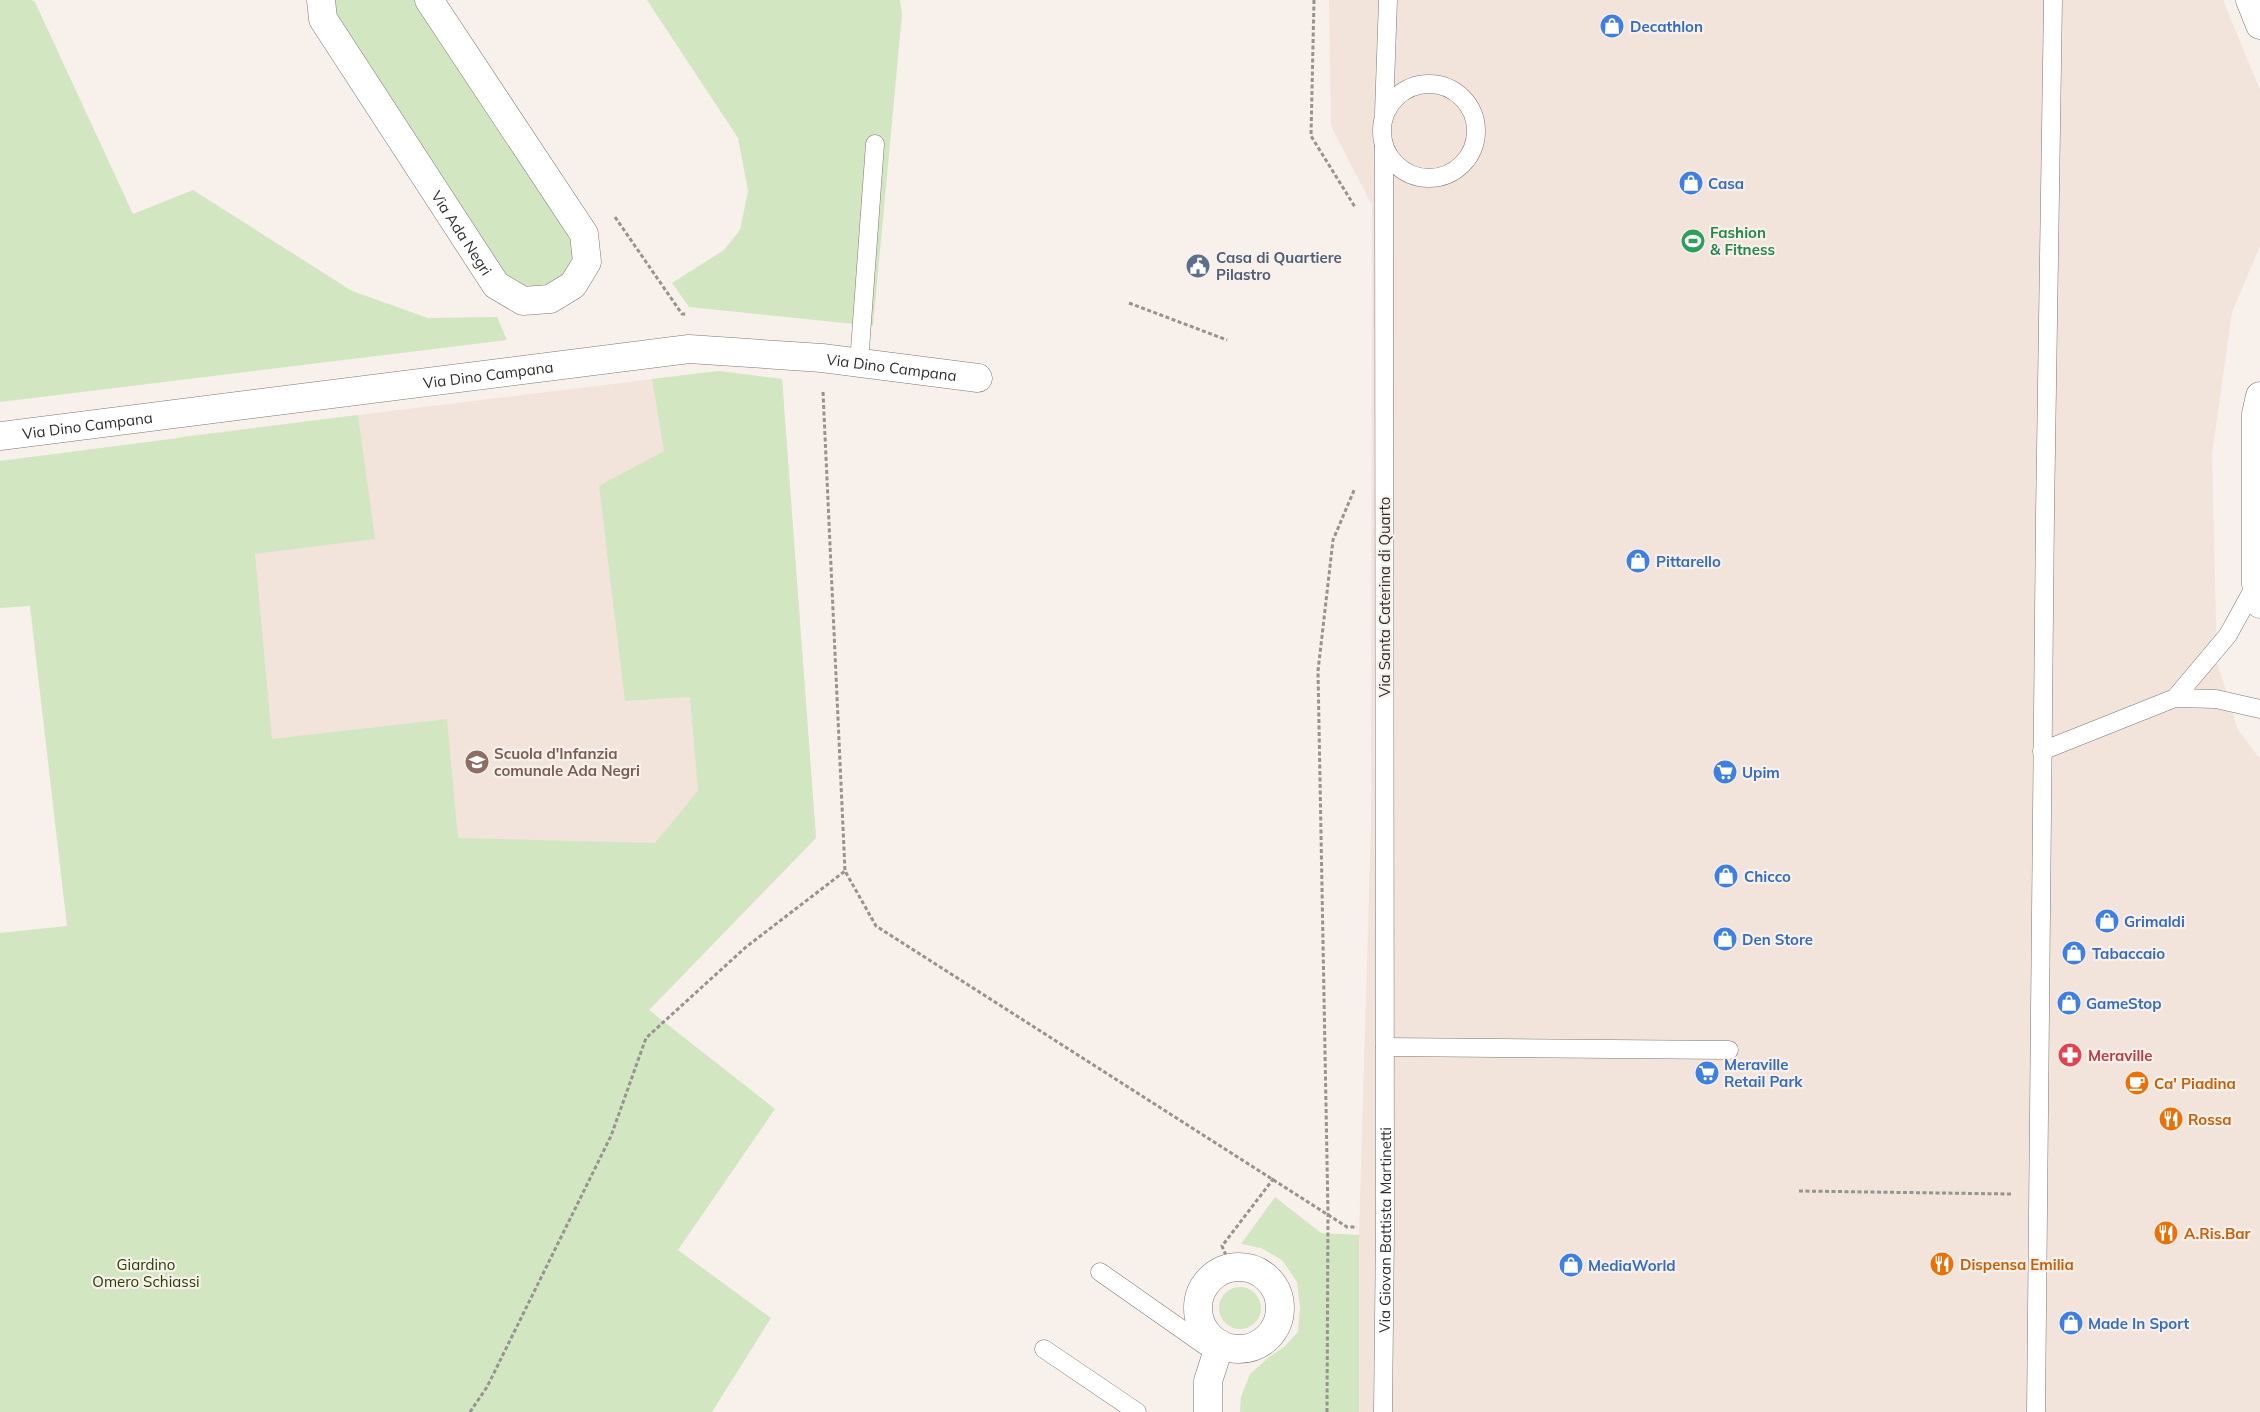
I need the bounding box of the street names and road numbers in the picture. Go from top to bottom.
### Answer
street label: Via Ada Negri [427,187,496,279]
street label: Via Dino Campana [825,349,958,385]
street label: Via Dino Campana [422,357,554,392]
street label: Via Dino Campana [21,407,154,443]
street label: Via Santa Caterina di Quarto [1375,497,1394,697]
street label: Via Giovan Battista Martinetti [1374,1127,1395,1333]

